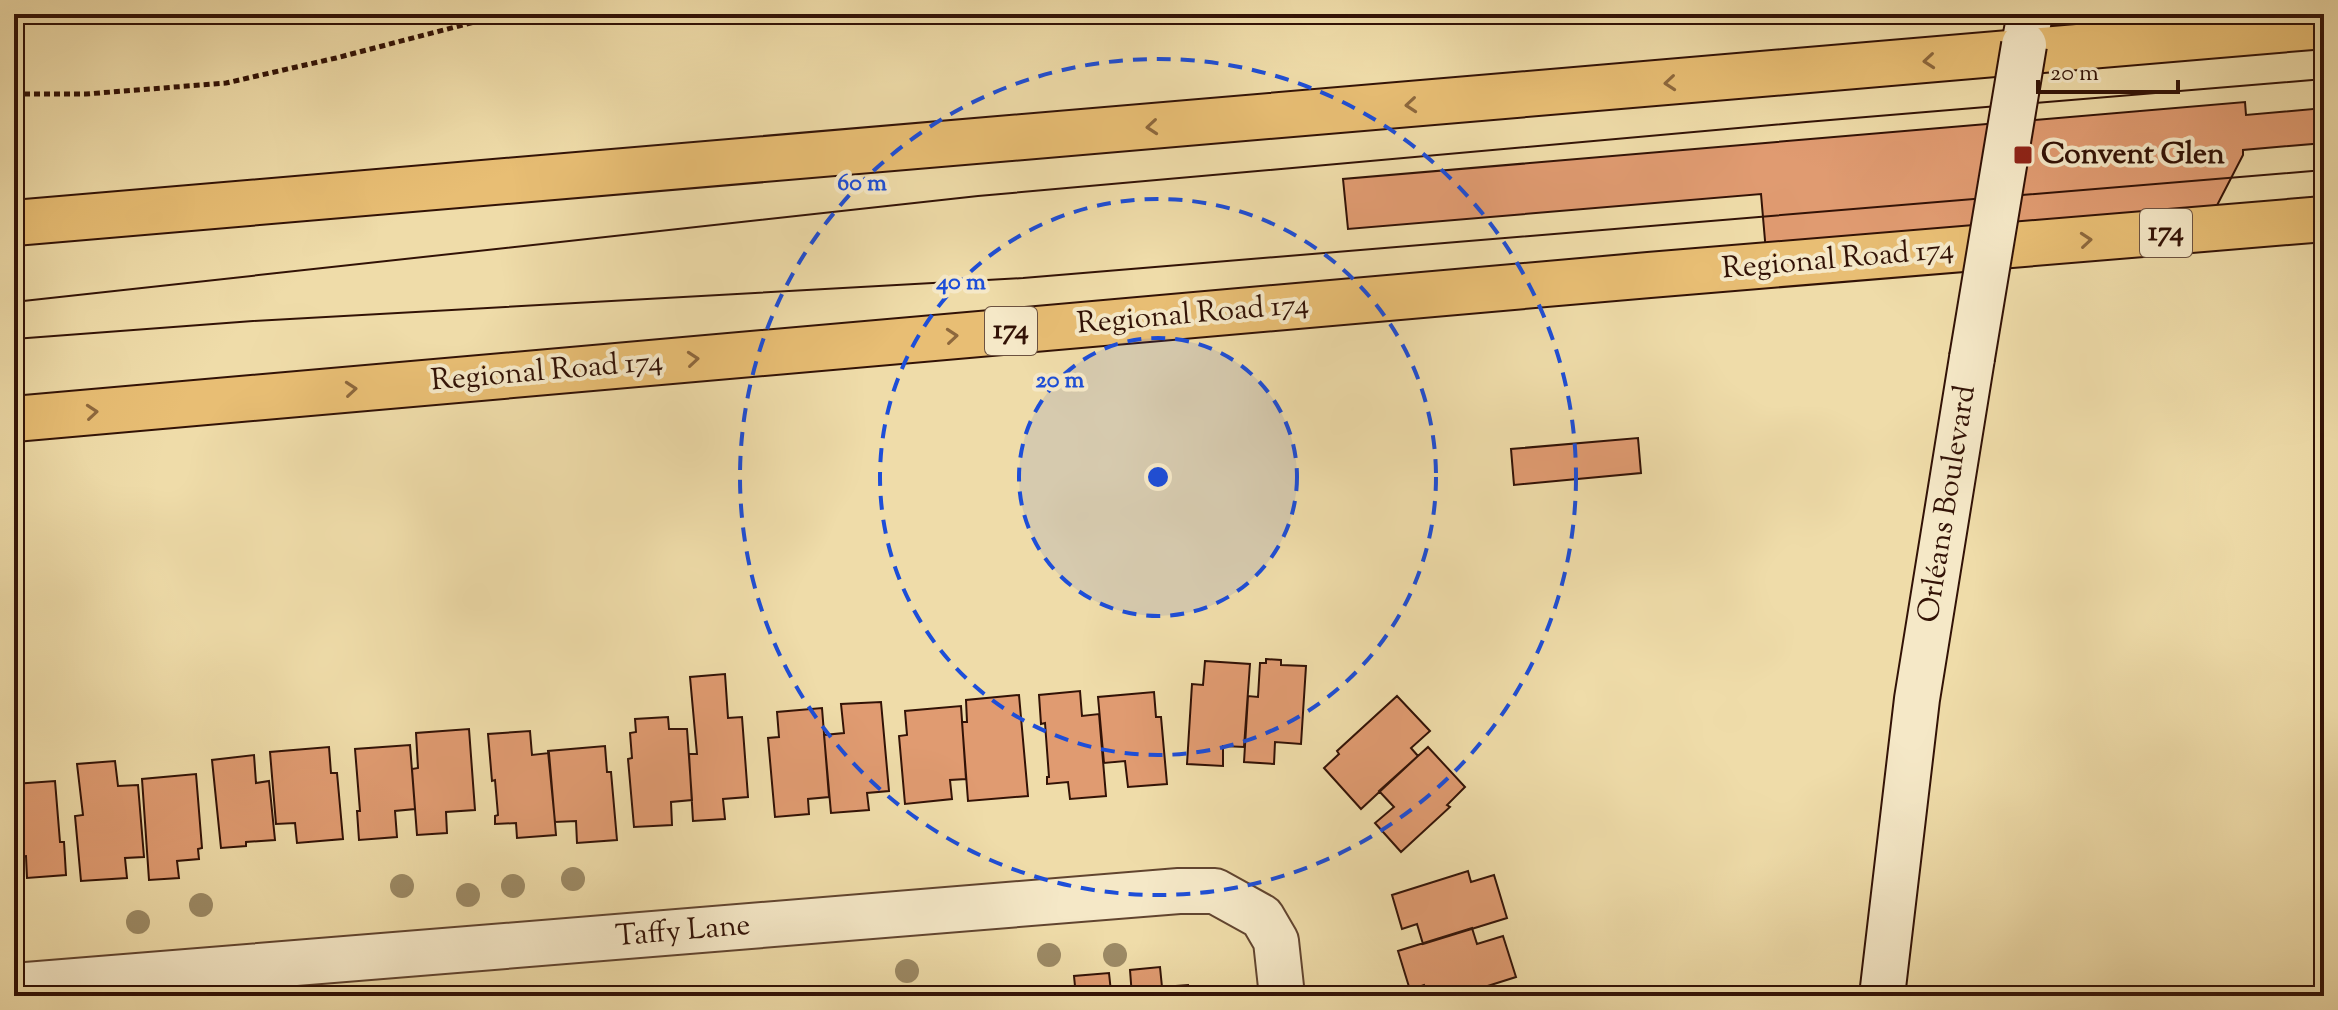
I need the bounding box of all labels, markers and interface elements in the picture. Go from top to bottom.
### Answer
scale bar [2038,44,2178,94]
one-way arrow [1922,52,1935,69]
text: 20 m [2050,57,2099,91]
one-way arrow [1663,74,1676,91]
one-way arrow [1404,96,1417,113]
one-way arrow [1145,118,1158,135]
place label: Convent Glen [2041,134,2225,177]
marker: Convent Glen [2012,144,2034,166]
text: 60 m [837,167,887,201]
road number: 174 [2140,209,2192,257]
street label: Regional Road 174 [1720,228,1956,292]
one-way arrow [2080,232,2093,249]
text: 40 m [935,266,986,300]
street label: Regional Road 174 [1075,283,1311,347]
road number: 174 [985,307,1037,355]
one-way arrow [946,328,959,345]
street label: Regional Road 174 [429,340,665,404]
one-way arrow [687,351,700,368]
text: 20 m [1036,364,1085,398]
one-way arrow [345,381,358,398]
street label: Orléans Boulevard [1908,382,1988,626]
one-way arrow [86,404,99,421]
centre of rings [1144,463,1172,491]
street label: Taffy Lane [614,905,752,959]

